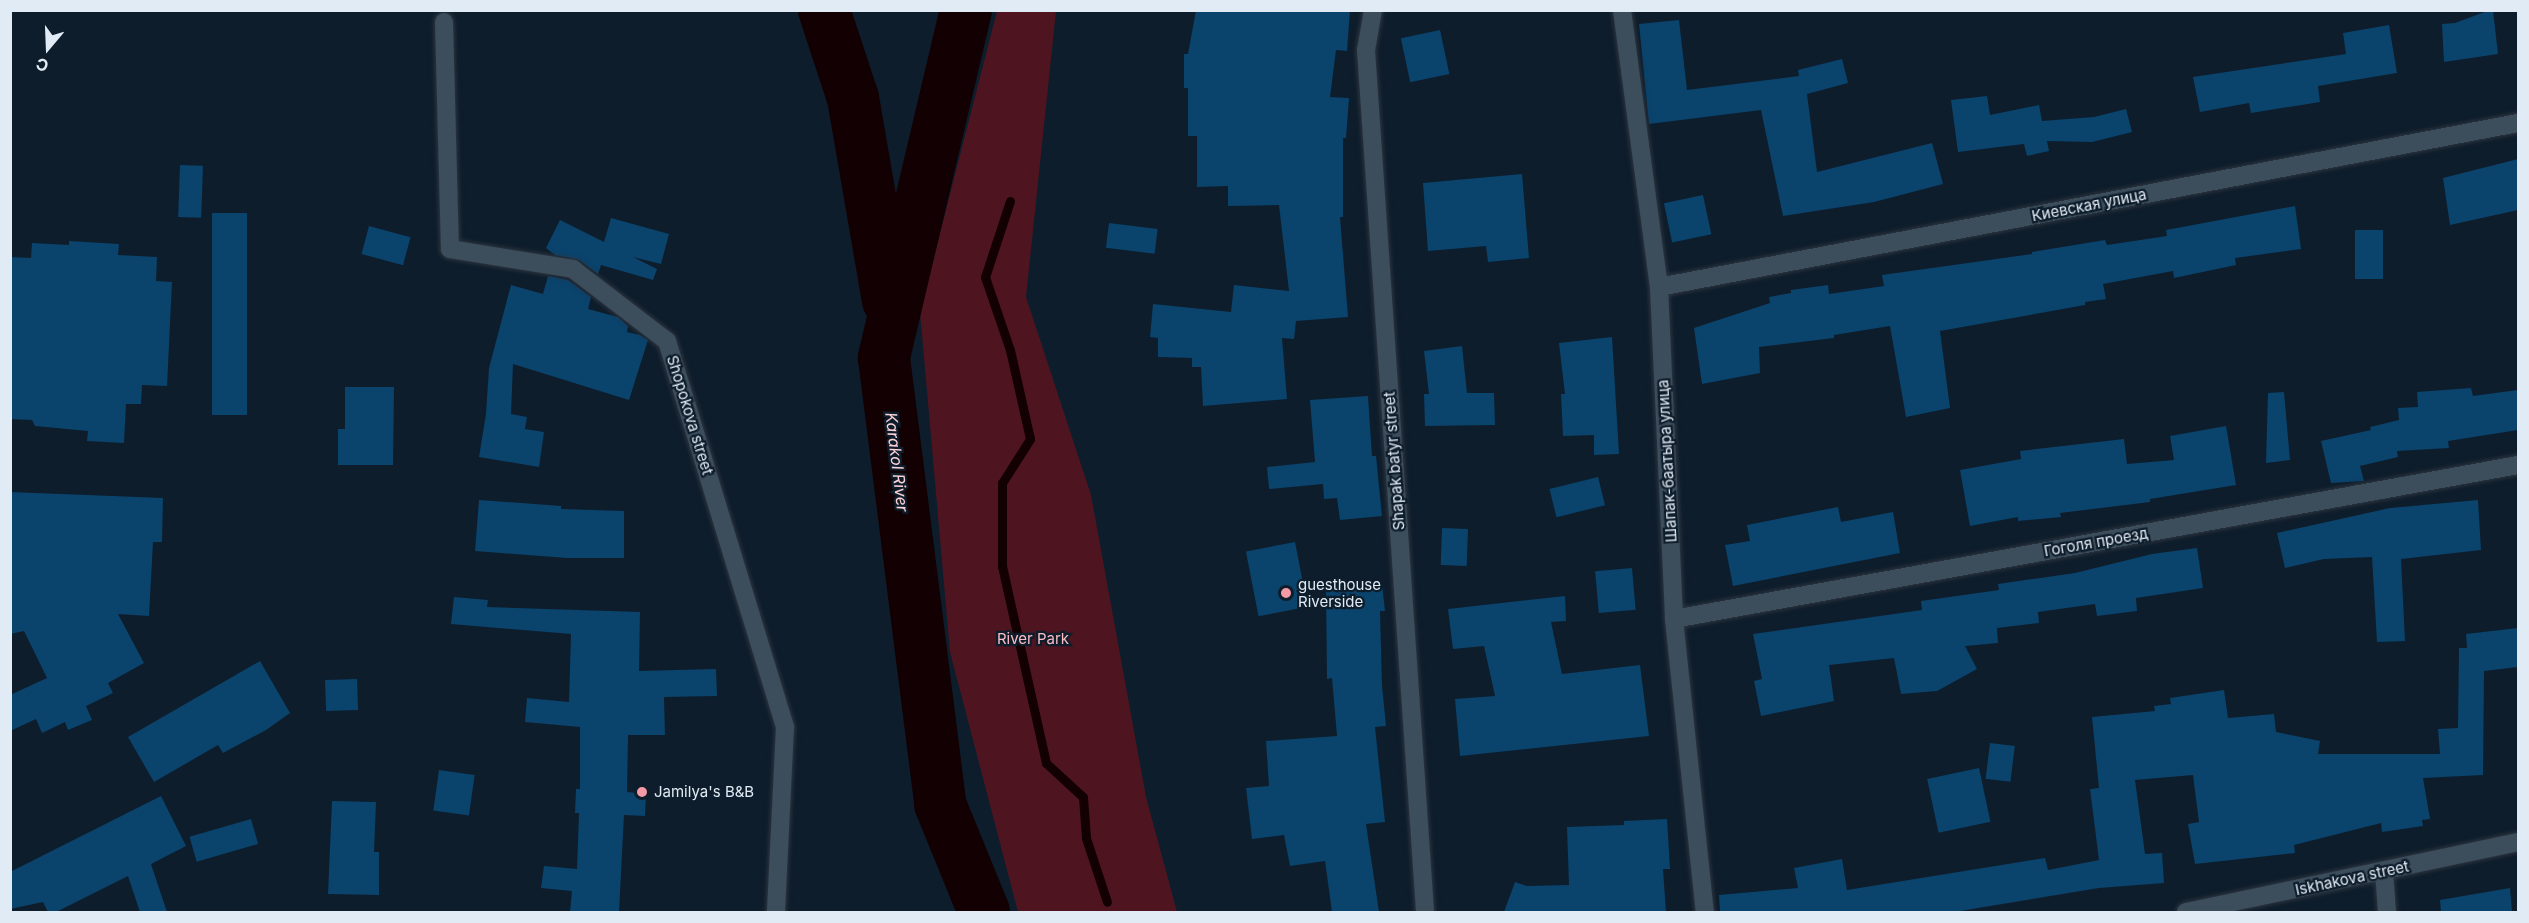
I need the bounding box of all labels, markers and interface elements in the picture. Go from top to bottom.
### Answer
north arrow [18,18,78,78]
text: С [33,54,51,76]
street label: Киевская улица [2030,185,2148,225]
street label: Shopokova street [663,353,717,477]
street label: Шапак-баатыра улица [1654,379,1680,543]
street label: Shapak batyr street [1380,391,1408,531]
water label: Karakol River [881,411,913,513]
street label: Гоголя проезд [2042,524,2150,560]
place label: guesthouse Riverside [1298,575,1381,610]
marker: guesthouse Riverside [1279,586,1293,600]
park label: River Park [997,630,1069,648]
place label: Jamilya's B&B [654,783,754,801]
marker: Jamilya's B&B [635,785,649,799]
street label: Iskhakova street [2294,857,2410,899]

